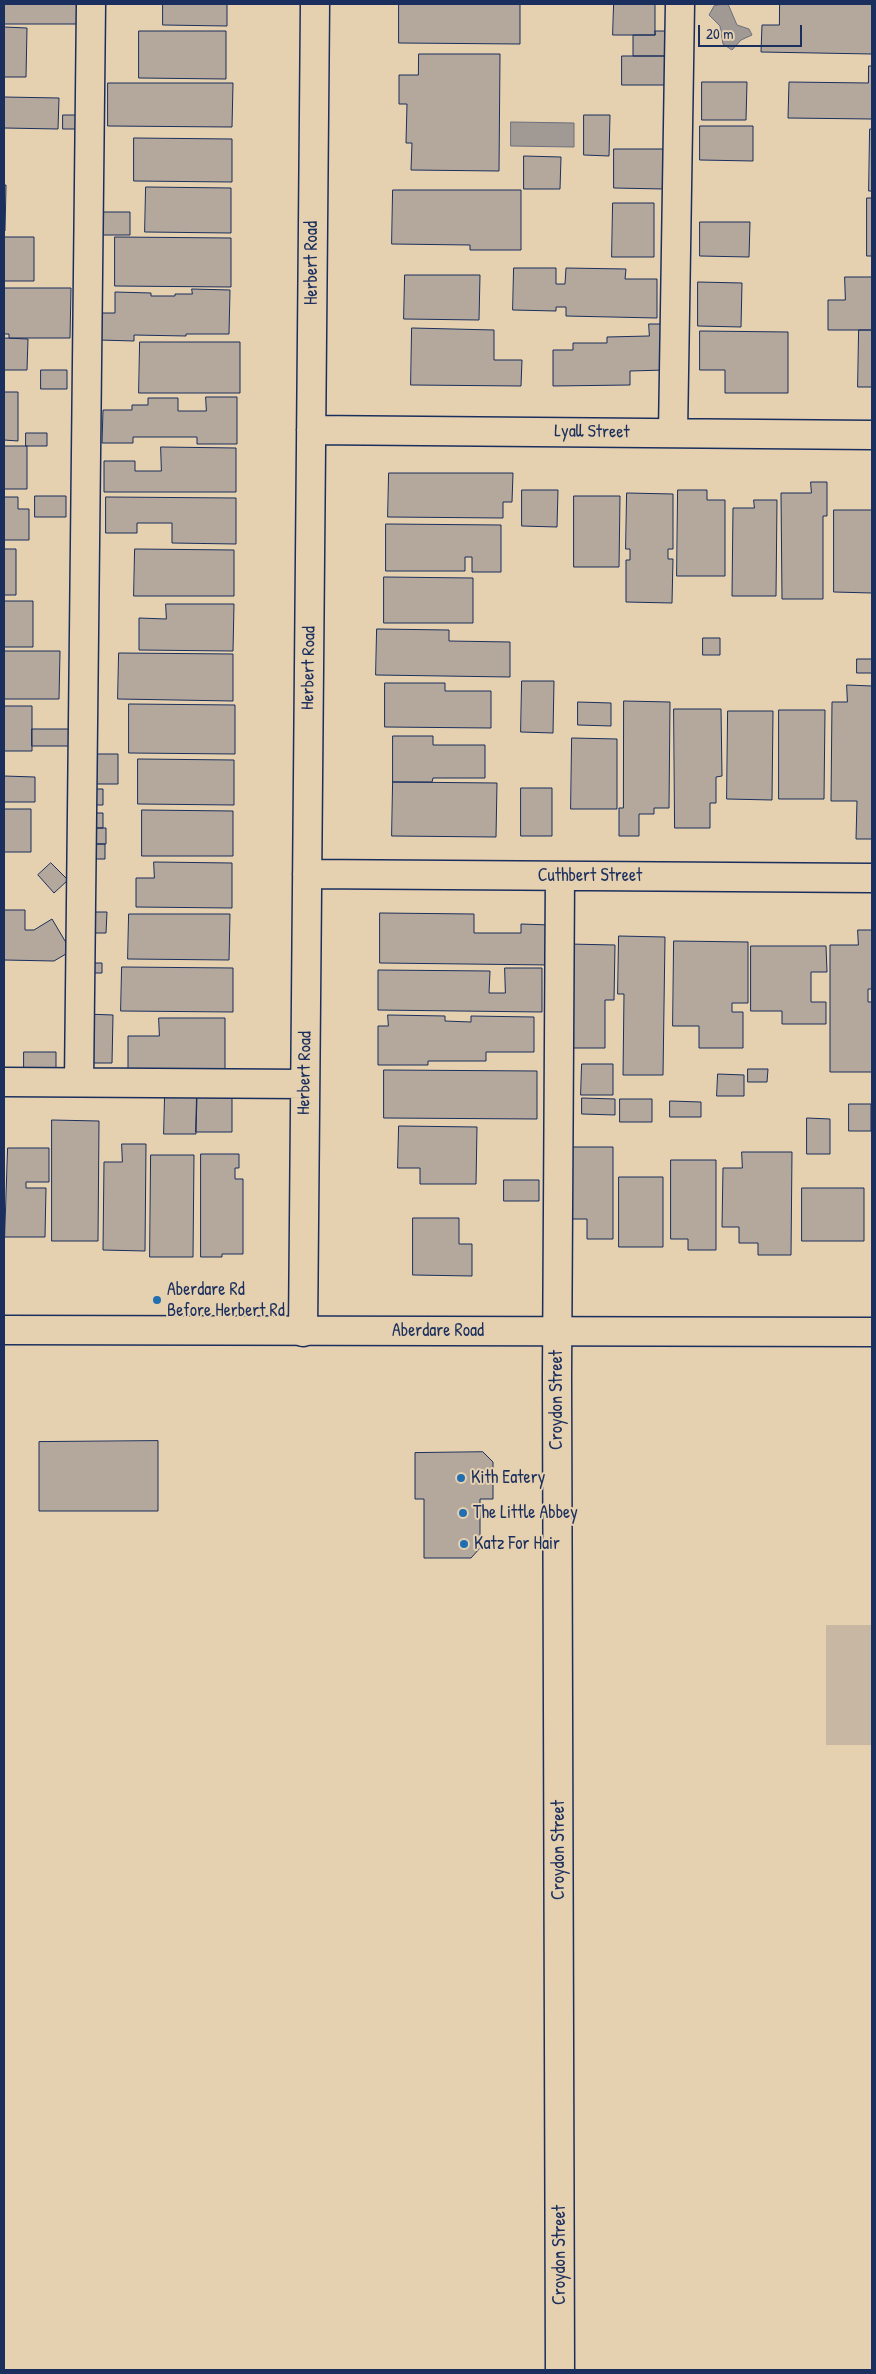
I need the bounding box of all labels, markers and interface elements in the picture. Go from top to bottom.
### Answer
scale bar [701,15,805,47]
text: 20 m [706,23,733,44]
street label: Herbert Road [301,221,323,305]
street label: Lyall Street [554,421,630,443]
street label: Herbert Road [297,626,321,710]
street label: Cuthbert Street [538,865,642,887]
street label: Herbert Road [293,1031,317,1115]
place label: Aberdare Rd Before Herbert Rd [167,1279,285,1322]
marker: Aberdare Rd Before Herbert Rd [151,1294,163,1306]
street label: Aberdare Road [392,1320,484,1342]
street label: Croydon Street [546,1350,568,1450]
place label: Kith Eatery [471,1467,545,1489]
marker: Kith Eatery [455,1472,467,1484]
place label: The Little Abbey [473,1502,578,1524]
marker: The Little Abbey [457,1507,469,1519]
place label: Katz For Hair [474,1533,560,1555]
marker: Katz For Hair [458,1538,470,1550]
street label: Croydon Street [548,1800,570,1900]
street label: Croydon Street [549,2205,571,2305]

